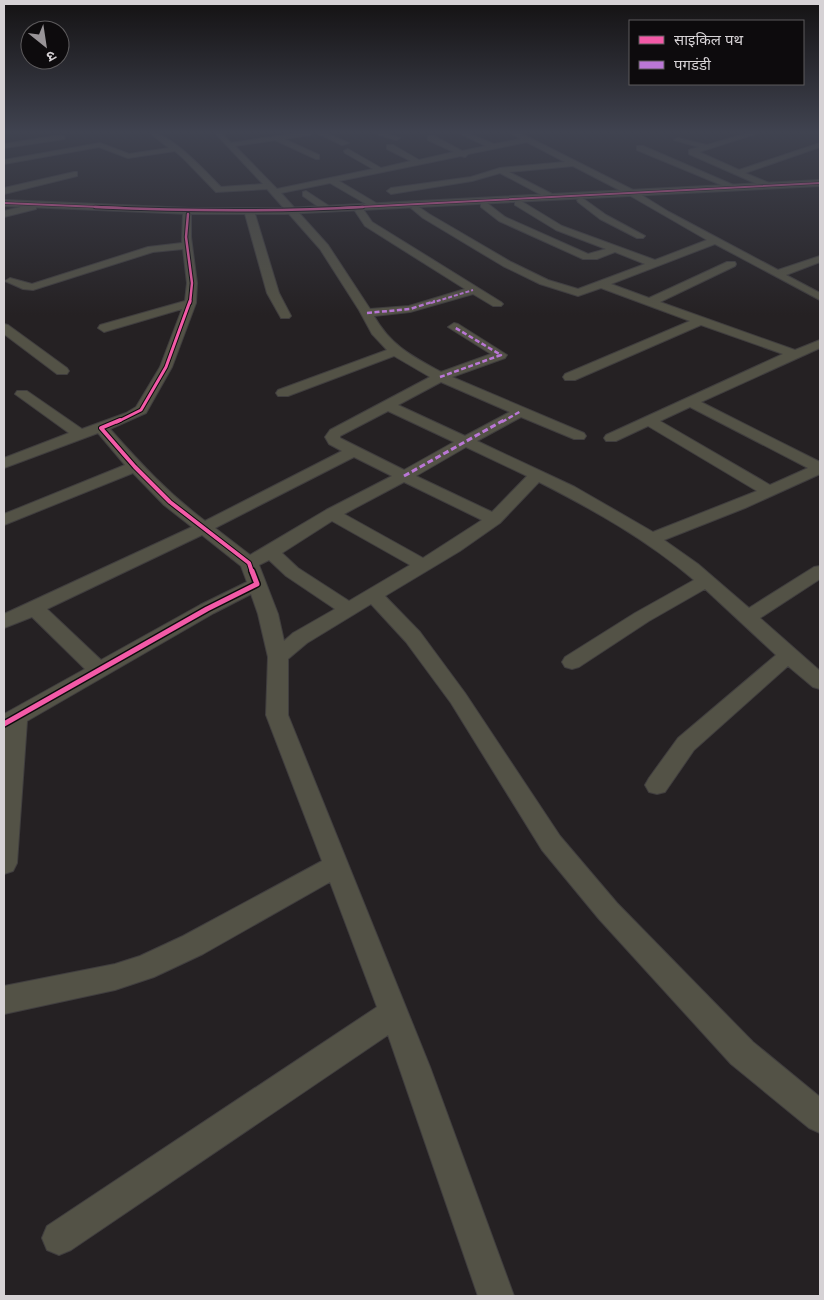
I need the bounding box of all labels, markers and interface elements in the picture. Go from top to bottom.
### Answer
north arrow [20,20,70,70]
legend [629,20,804,85]
text: साइकिल पथ [674,31,743,49]
text: उ [43,46,59,66]
text: पगडंडी [674,56,712,74]

